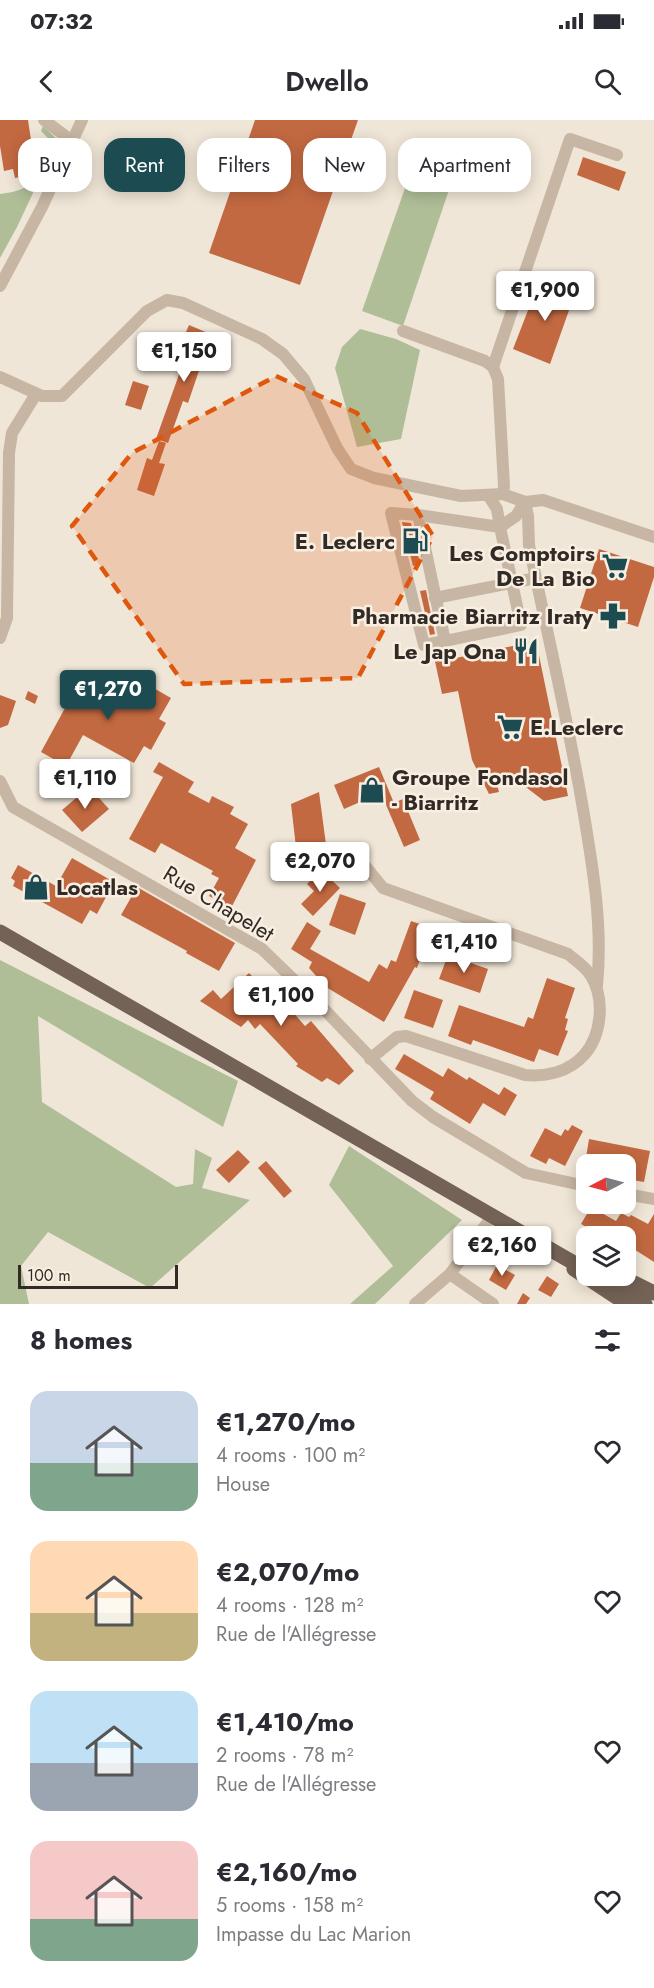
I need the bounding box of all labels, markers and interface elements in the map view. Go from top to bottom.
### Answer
text: 07:32 [30,5,93,37]
text: Dwello [285,62,369,101]
icon: back [30,65,63,98]
icon: search [591,65,624,98]
chip: Buy [18,138,92,192]
chip: Rent [104,138,185,192]
chip: Filters [197,138,291,192]
chip: New [303,138,386,192]
chip: Apartment [398,138,531,192]
pin: €1,900 [496,271,594,322]
text: €1,900 [510,276,580,305]
pin: €1,150 [135,332,233,383]
text: €1,150 [151,337,217,366]
place label: E. Leclerc [295,525,395,557]
fuel station icon: E. Leclerc [400,526,430,556]
place label: Les Comptoirs De La Bio [449,537,595,594]
supermarket icon: Les Comptoirs De La Bio [600,551,630,581]
place label: Pharmacie Biarritz Iraty [352,600,594,632]
pharmacy icon: Pharmacie Biarritz Iraty [598,601,628,631]
place label: Le Jap Ona [393,635,506,667]
restaurant icon: Le Jap Ona [511,636,541,666]
pin: €1,270 [59,670,157,721]
text: €1,270 [74,675,142,704]
place label: E.Leclerc [530,711,624,743]
supermarket icon: E.Leclerc [495,712,525,742]
pin: €1,110 [36,759,134,810]
place label: Groupe Fondasol - Biarritz [392,761,569,818]
text: €1,110 [53,764,117,793]
shop icon: Groupe Fondasol - Biarritz [357,775,387,805]
pin: €2,070 [271,842,369,893]
text: €2,070 [284,847,356,876]
street label: Rue Chapelet [157,857,281,949]
place label: Locatlas [56,871,138,903]
shop icon: Locatlas [21,872,51,902]
pin: €1,410 [415,923,513,974]
text: €1,410 [430,928,498,957]
pin: €1,100 [232,976,330,1027]
text: €1,100 [248,981,314,1010]
north arrow [576,1154,636,1214]
map controls [576,1154,636,1286]
pin: €2,160 [453,1226,551,1277]
button: layers [576,1226,636,1286]
text: €2,160 [467,1231,537,1260]
scale bar [18,1262,178,1290]
text: 100 m [27,1264,71,1287]
text: 8 homes [30,1321,132,1359]
icon: filters [591,1324,624,1357]
text: €1,270/mo [216,1403,355,1441]
icon: home [78,1415,150,1487]
icon: heart [591,1435,624,1468]
text: 4 rooms · 100 m² [216,1441,365,1470]
text: House [216,1470,270,1499]
text: €2,070/mo [216,1553,359,1591]
icon: home [78,1565,150,1637]
icon: heart [591,1585,624,1618]
text: 4 rooms · 128 m² [216,1591,364,1620]
text: Rue de l'Allégresse [216,1620,376,1649]
text: €1,410/mo [216,1703,354,1741]
icon: home [78,1715,150,1787]
icon: heart [591,1735,624,1768]
text: 2 rooms · 78 m² [216,1741,353,1770]
text: Rue de l'Allégresse [216,1770,376,1799]
text: €2,160/mo [216,1853,357,1891]
icon: home [78,1865,150,1937]
icon: heart [591,1885,624,1918]
text: 5 rooms · 158 m² [216,1891,363,1920]
text: Impasse du Lac Marion [216,1920,411,1949]

